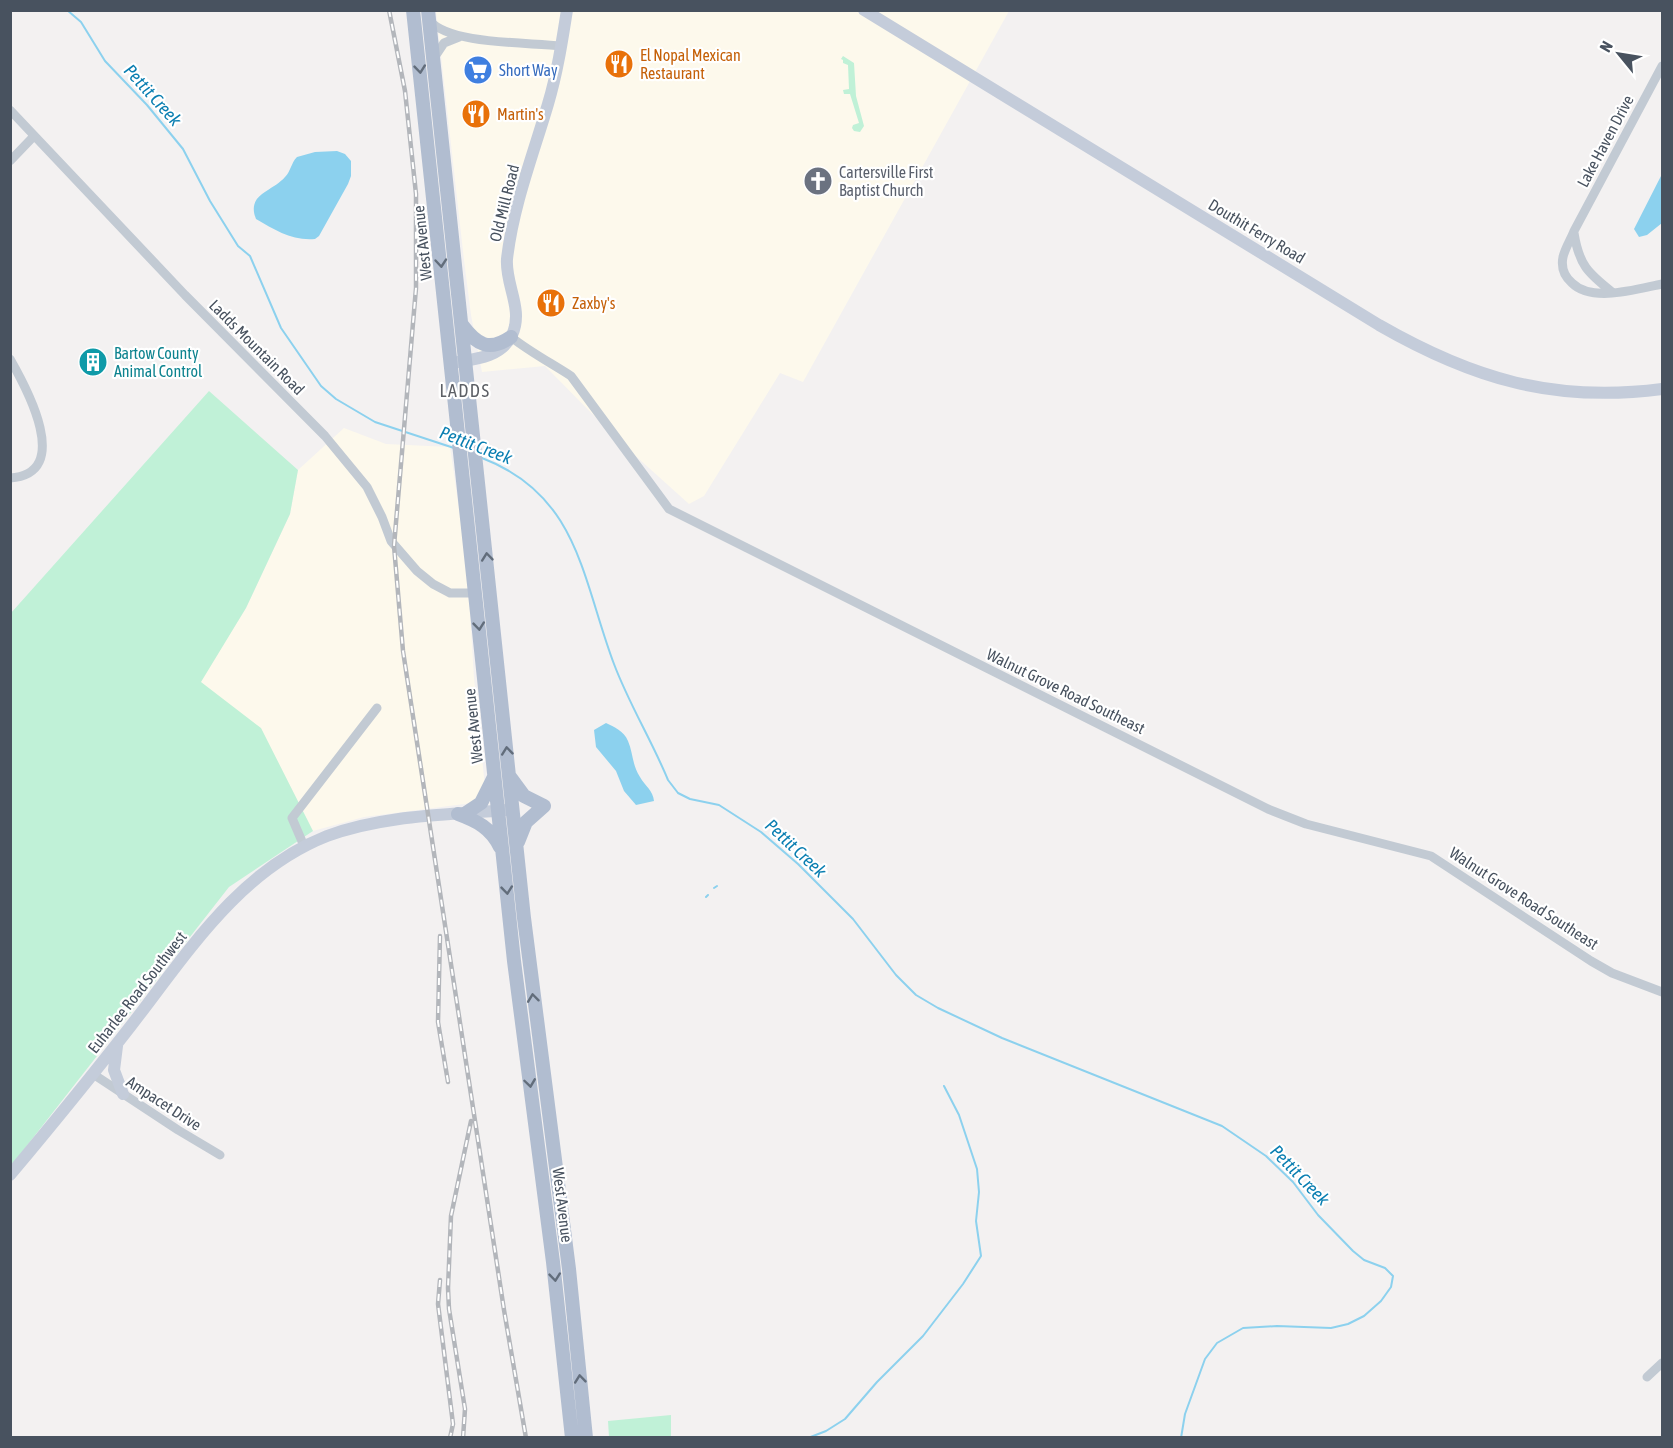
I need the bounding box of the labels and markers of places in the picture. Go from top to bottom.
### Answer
place label: El Nopal Mexican Restaurant [640,46,741,82]
restaurant icon: El Nopal Mexican Restaurant [603,48,635,80]
supermarket icon: Short Way [462,54,494,86]
place label: Short Way [499,61,558,80]
restaurant icon: Martin's [460,98,492,130]
place label: Martin's [497,105,544,123]
place label: Cartersville First Baptist Church [839,163,934,200]
church icon: Cartersville First Baptist Church [802,165,834,197]
restaurant icon: Zaxby's [535,287,567,319]
place label: Zaxby's [572,294,616,313]
place label: Bartow County Animal Control [114,344,203,380]
building icon: Bartow County Animal Control [77,346,109,378]

